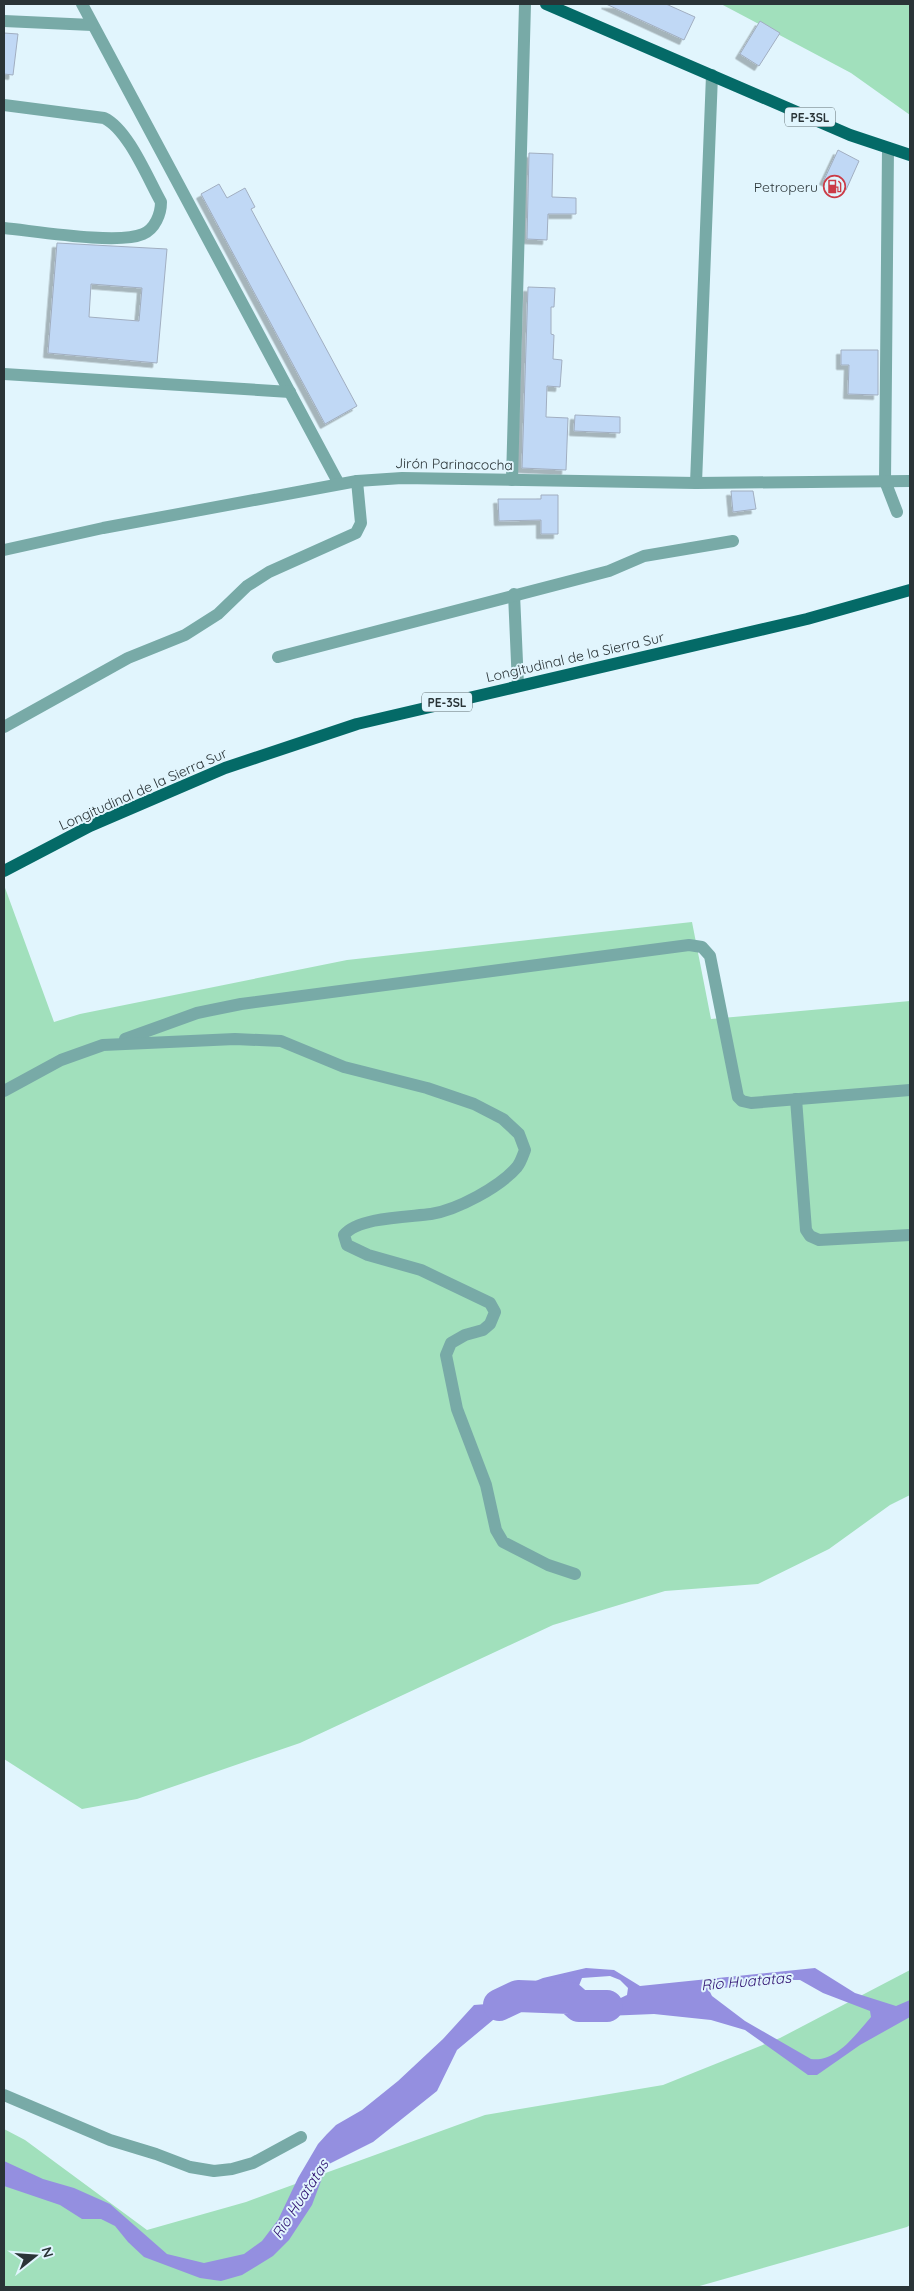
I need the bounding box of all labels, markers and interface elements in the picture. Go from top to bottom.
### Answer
road number: PE-3SL [785,108,835,126]
fuel station icon: Petroperu [822,175,846,199]
place label: Petroperu [754,178,818,196]
street label: Jirón Parinacocha [395,454,513,474]
street label: Longitudinal de la Sierra Sur [484,628,666,686]
road number: PE-3SL [422,692,472,712]
street label: Longitudinal de la Sierra Sur [56,743,230,834]
water label: Rio Huatatas [700,1968,793,1994]
water label: Rio Huatatas [267,2155,333,2242]
north arrow [10,2231,60,2281]
text: N [37,2245,58,2260]

